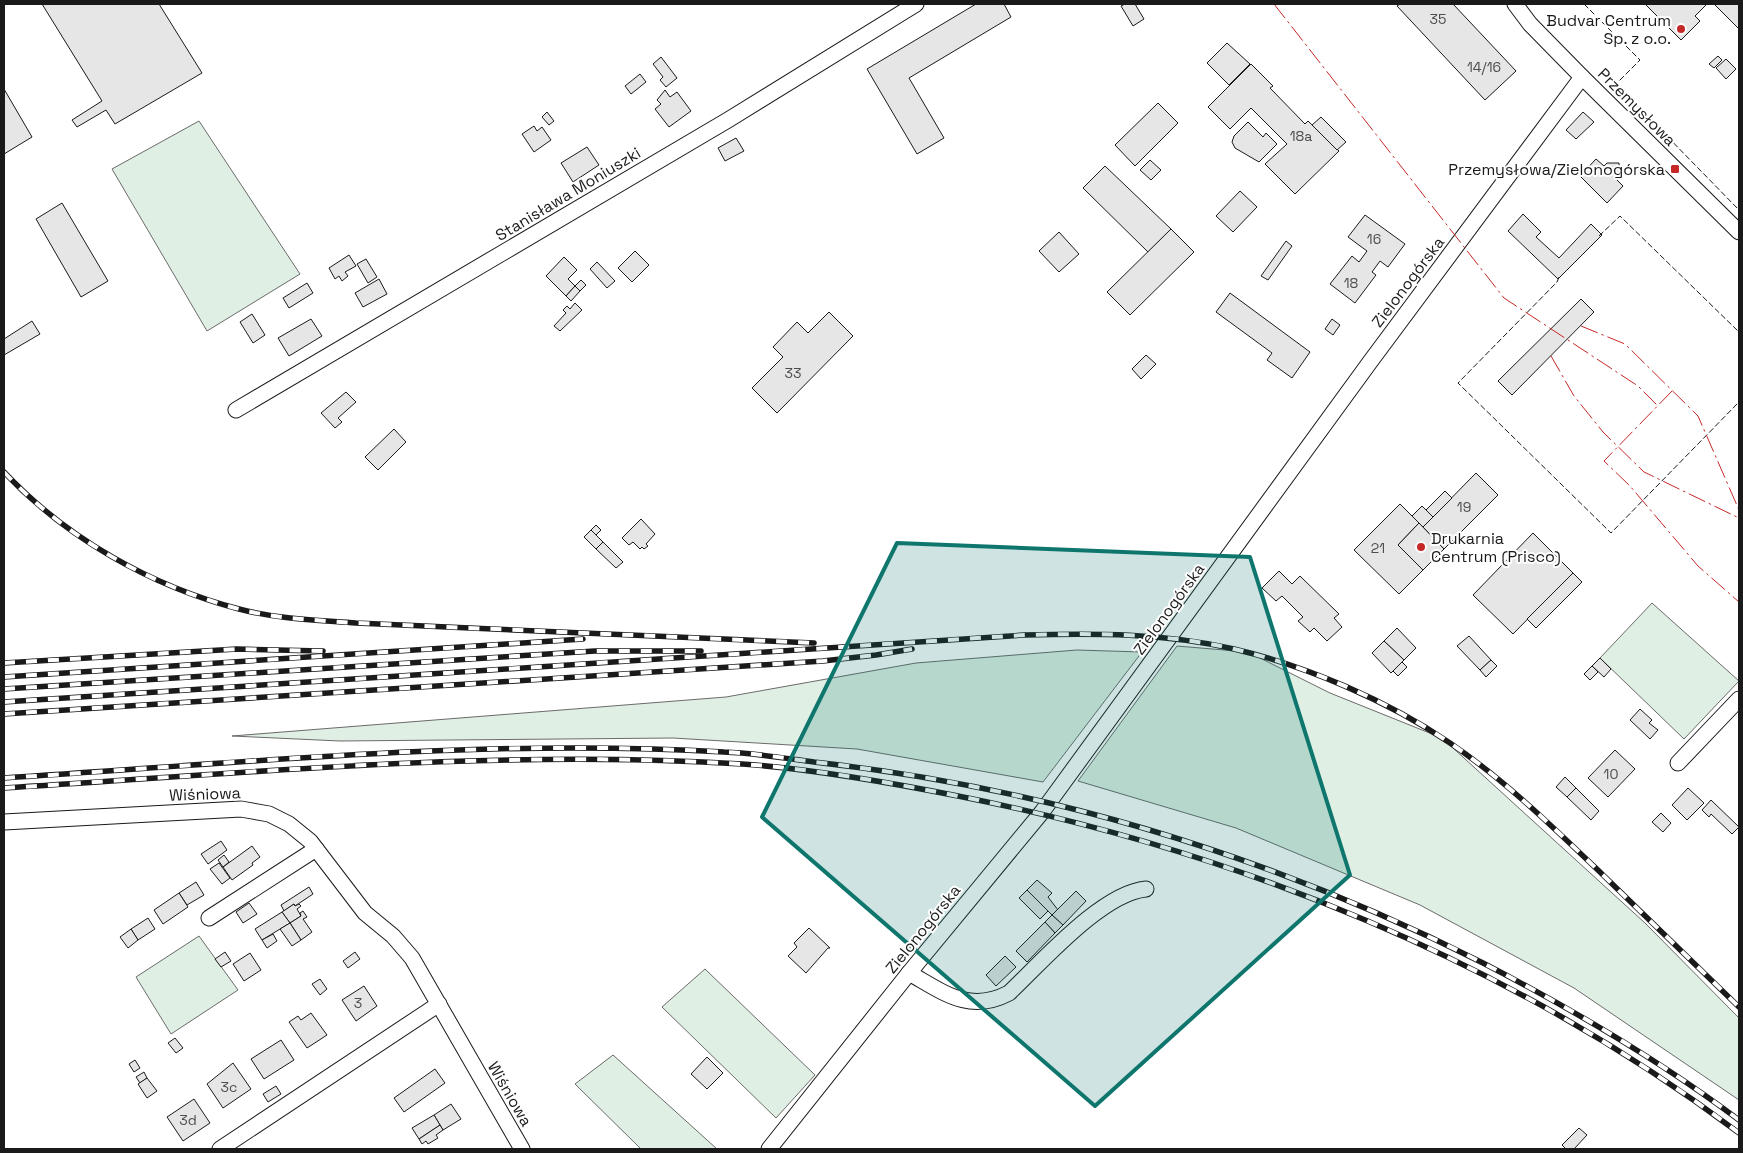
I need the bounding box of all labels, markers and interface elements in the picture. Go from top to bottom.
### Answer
house number: 35 [1430,10,1446,28]
place label: Budvar Centrum Sp. z o.o. [1546,10,1671,49]
marker: Budvar Centrum Sp. z o.o. [1675,23,1687,35]
house number: 14/16 [1467,58,1501,76]
street label: Przemysłowa [1593,63,1681,151]
house number: 18a [1290,127,1312,145]
street label: Stanisława Moniuszki [491,142,645,246]
place label: Przemysłowa/Zielonogórska [1448,159,1665,180]
marker: Przemysłowa/Zielonogórska [1669,163,1681,175]
house number: 16 [1367,230,1381,248]
street label: Zielonogórska [1367,232,1449,332]
house number: 18 [1344,274,1359,292]
house number: 33 [785,364,801,382]
house number: 19 [1457,498,1471,516]
place label: Drukarnia Centrum (Prisco) [1431,528,1561,567]
house number: 21 [1371,539,1385,557]
marker: Drukarnia Centrum (Prisco) [1415,541,1427,553]
street label: Zielonogórska [1129,559,1209,659]
house number: 10 [1604,765,1618,783]
street label: Wiśniowa [169,782,241,806]
street label: Zielonogórska [881,880,965,978]
house number: 3 [354,994,362,1012]
street label: Wiśniowa [483,1058,537,1130]
house number: 3c [221,1078,237,1096]
house number: 3d [179,1111,197,1129]

